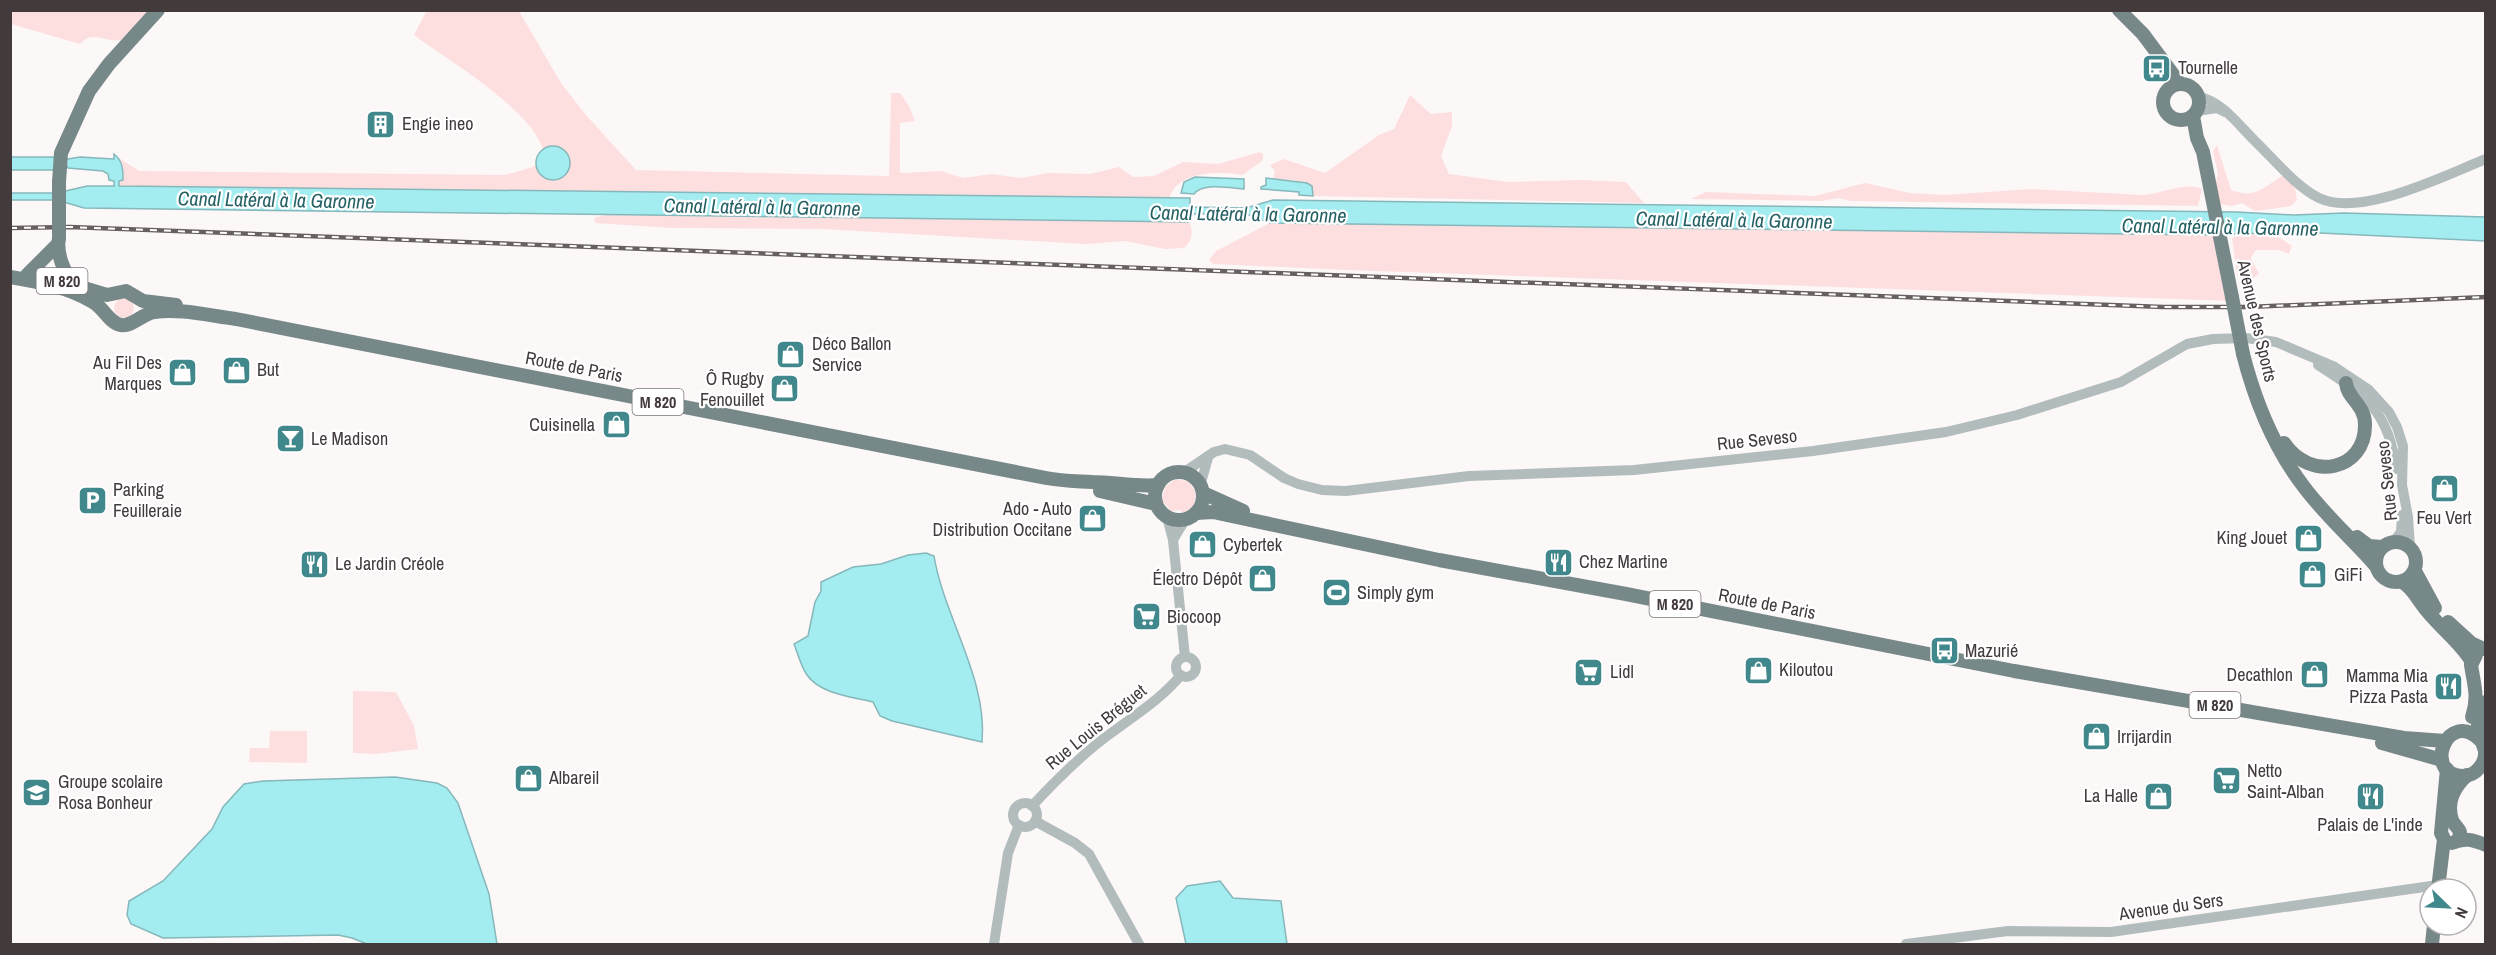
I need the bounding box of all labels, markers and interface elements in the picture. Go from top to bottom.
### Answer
bus stop icon: Tournelle [2141,52,2173,84]
place label: Tournelle [2178,55,2238,80]
building icon: Engie ineo [365,108,397,140]
place label: Engie ineo [402,111,473,136]
water label: Canal Latéral à la Garonne [177,184,375,215]
water label: Canal Latéral à la Garonne [663,191,861,222]
water label: Canal Latéral à la Garonne [1149,198,1347,229]
water label: Canal Latéral à la Garonne [1635,204,1833,235]
water label: Canal Latéral à la Garonne [2121,211,2319,242]
street label: Avenue des Sports [2231,256,2284,384]
road number: M 820 [36,268,88,294]
place label: Déco Ballon Service [812,331,892,377]
shop icon: Déco Ballon Service [775,338,807,370]
street label: Route de Paris [523,345,625,388]
place label: Au Fil Des Marques [92,350,162,396]
shop icon: But [220,354,252,386]
shop icon: Au Fil Des Marques [167,357,199,389]
place label: But [257,357,279,382]
place label: Ô Rugby Fenouillet [700,366,765,412]
shop icon: Ô Rugby Fenouillet [769,373,801,405]
road number: M 820 [632,389,684,415]
shop icon: Cuisinella [600,409,632,441]
place label: Cuisinella [529,412,595,437]
bar icon: Le Madison [274,423,306,455]
street label: Rue Seveso [1716,423,1798,456]
place label: Le Madison [311,426,388,451]
street label: Rue Seveso [2370,440,2403,522]
shop icon: Feu Vert [2428,473,2460,505]
place label: Parking Feuilleraie [113,477,182,523]
parking icon: Parking Feuilleraie [76,484,108,516]
place label: Ado - Auto Distribution Occitane [933,496,1072,542]
shop icon: Ado - Auto Distribution Occitane [1077,503,1109,535]
place label: Feu Vert [2416,505,2472,530]
shop icon: King Jouet [2292,522,2324,554]
place label: King Jouet [2216,525,2287,550]
shop icon: Cybertek [1186,529,1218,561]
place label: Cybertek [1223,532,1283,557]
restaurant icon: Chez Martine [1542,546,1574,578]
restaurant icon: Le Jardin Créole [298,548,330,580]
place label: Chez Martine [1579,549,1668,574]
place label: Le Jardin Créole [335,551,444,576]
shop icon: GiFi [2297,559,2329,591]
place label: GiFi [2334,562,2363,587]
shop icon: Électro Dépôt [1247,563,1279,595]
place label: Électro Dépôt [1153,566,1242,591]
sports icon: Simply gym [1320,577,1352,609]
place label: Simply gym [1357,580,1434,605]
street label: Route de Paris [1716,582,1818,625]
road number: M 820 [1650,591,1700,617]
supermarket icon: Biocoop [1130,601,1162,633]
place label: Biocoop [1167,604,1221,629]
bus stop icon: Mazurié [1928,635,1960,667]
place label: Mazurié [1965,638,2018,663]
shop icon: Kiloutou [1742,654,1774,686]
supermarket icon: Lidl [1573,656,1605,688]
place label: Kiloutou [1779,657,1833,682]
place label: Lidl [1610,659,1634,684]
shop icon: Decathlon [2298,659,2330,691]
place label: Decathlon [2227,662,2293,687]
place label: Mamma Mia Pizza Pasta [2346,663,2428,709]
restaurant icon: Mamma Mia Pizza Pasta [2433,670,2465,702]
street label: Rue Louis Bréguet [1040,678,1151,775]
road number: M 820 [2190,692,2240,718]
shop icon: Irrijardin [2080,721,2112,753]
place label: Irrijardin [2117,724,2172,749]
place label: Netto Saint-Alban [2247,758,2324,804]
shop icon: Albareil [512,762,544,794]
place label: Albareil [548,765,599,790]
supermarket icon: Netto Saint-Alban [2210,765,2242,797]
place label: Groupe scolaire Rosa Bonheur [58,769,163,815]
school or university icon: Groupe scolaire Rosa Bonheur [21,776,53,808]
shop icon: La Halle [2143,780,2175,812]
restaurant icon: Palais de L'inde [2354,780,2386,812]
place label: La Halle [2084,783,2138,808]
place label: Palais de L'inde [2317,812,2423,837]
north arrow [2418,877,2478,937]
street label: Avenue du Sers [2116,887,2225,926]
text: N [2450,904,2474,922]

